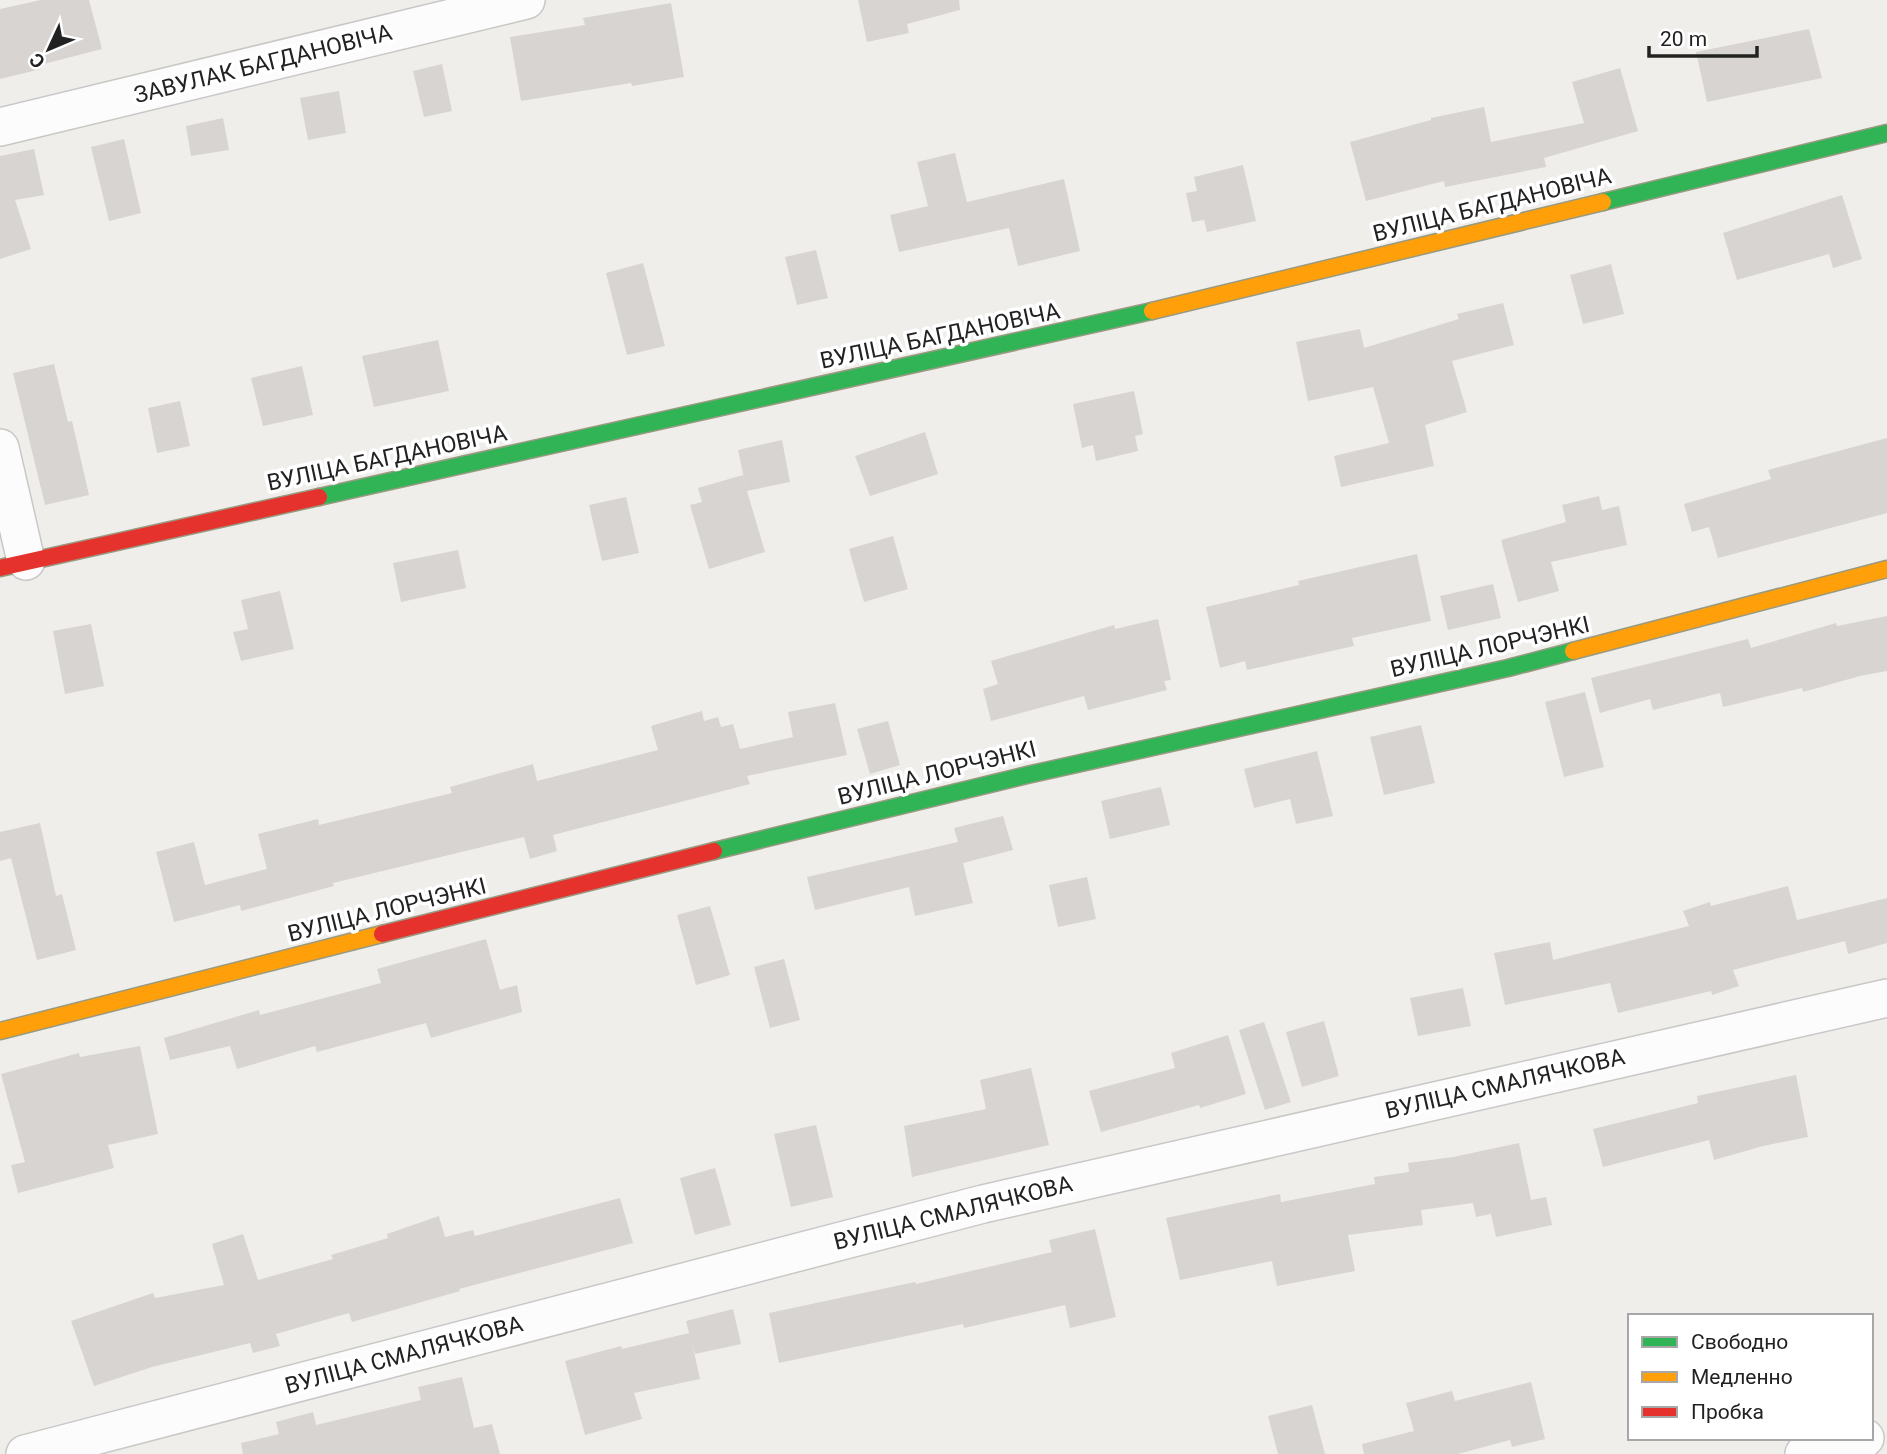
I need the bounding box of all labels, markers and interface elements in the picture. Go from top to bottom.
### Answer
north arrow [14,14,84,84]
scale bar [1649,14,1758,58]
street label: ЗАВУЛАК БАГДАНОВІЧА [131,19,395,109]
text: 20 m [1660,27,1707,51]
text: С [25,48,50,73]
street label: ВУЛІЦА БАГДАНОВІЧА [1370,162,1614,248]
street label: ВУЛІЦА БАГДАНОВІЧА [818,297,1062,375]
street label: ВУЛІЦА БАГДАНОВІЧА [265,419,509,497]
street label: ВУЛІЦА ЛОРЧЭНКІ [1388,611,1592,683]
street label: ВУЛІЦА ЛОРЧЭНКІ [835,735,1039,811]
street label: ВУЛІЦА ЛОРЧЭНКІ [285,872,489,948]
street label: ВУЛІЦА СМАЛЯЧКОВА [1383,1043,1627,1125]
street label: ВУЛІЦА СМАЛЯЧКОВА [831,1170,1075,1256]
street label: ВУЛІЦА СМАЛЯЧКОВА [282,1310,526,1400]
legend [1628,1314,1873,1440]
text: Свободно [1691,1330,1788,1354]
text: Медленно [1691,1365,1793,1389]
text: Пробка [1691,1400,1764,1424]

